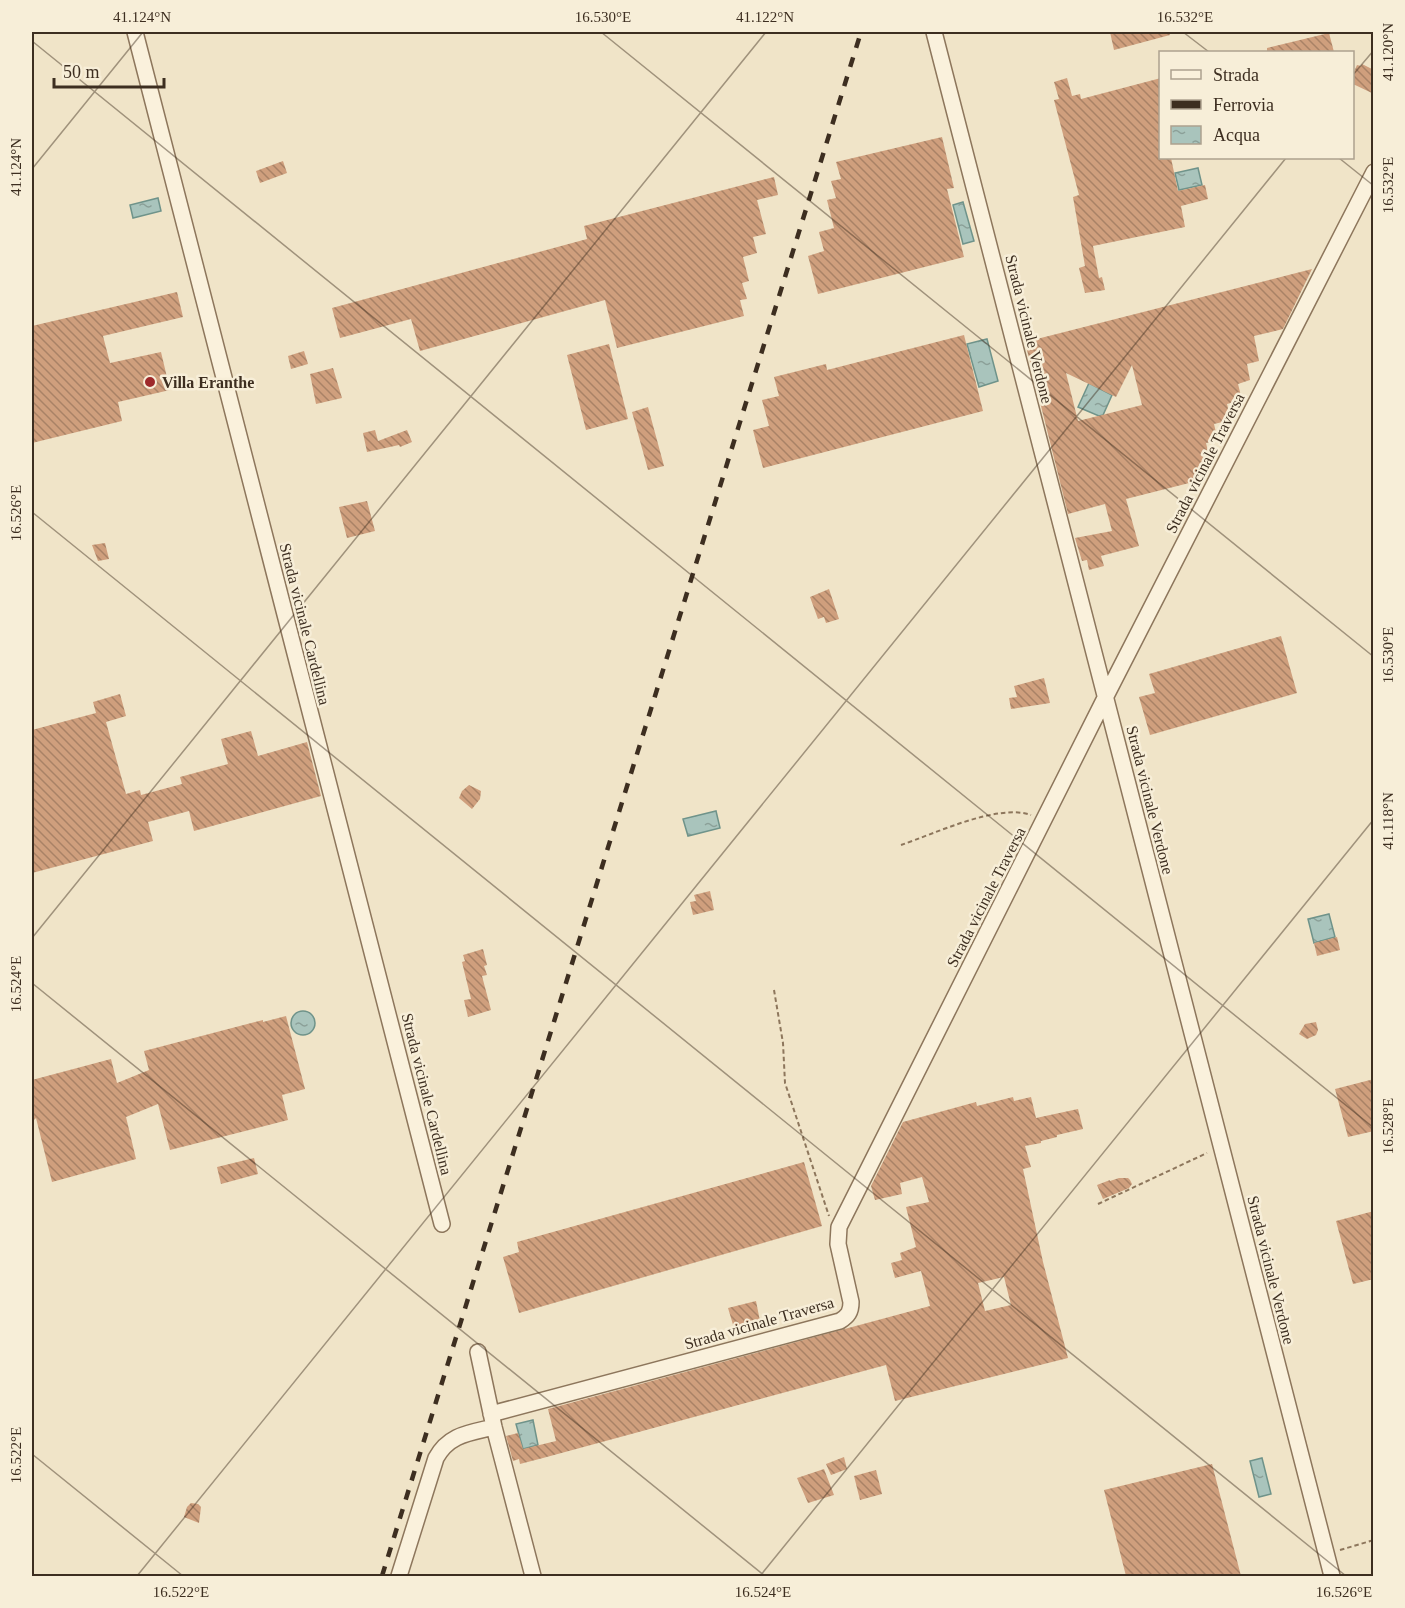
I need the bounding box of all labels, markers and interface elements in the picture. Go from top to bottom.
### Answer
text: 41.124°N [113,9,171,25]
text: 16.530°E [575,9,631,25]
text: 41.122°N [736,9,794,25]
text: 16.532°E [1157,9,1213,25]
text: 41.120°N [1380,23,1396,81]
scale bar [54,51,164,89]
legend [1159,51,1354,159]
text: 50 m [63,62,100,82]
text: Strada [1213,65,1259,85]
text: Ferrovia [1213,95,1274,115]
text: Acqua [1213,125,1260,145]
text: 41.124°N [8,138,24,196]
text: 16.532°E [1380,157,1396,213]
street label: Strada vicinale Verdone [1002,253,1056,405]
place label: Villa Eranthe [162,374,254,391]
marker: Villa Eranthe [143,375,157,389]
street label: Strada vicinale Traversa [1162,390,1248,536]
text: 16.526°E [8,485,24,541]
street label: Strada vicinale Cardellina [277,541,333,707]
text: 16.530°E [1380,627,1396,683]
street label: Strada vicinale Verdone [1123,724,1177,876]
text: 41.118°N [1380,792,1396,850]
street label: Strada vicinale Traversa [943,824,1029,970]
text: 16.524°E [8,956,24,1012]
street label: Strada vicinale Cardellina [399,1011,455,1177]
text: 16.528°E [1380,1098,1396,1154]
street label: Strada vicinale Verdone [1244,1194,1298,1346]
street label: Strada vicinale Traversa [682,1294,836,1352]
text: 16.522°E [8,1427,24,1483]
text: 16.522°E [153,1584,209,1600]
text: 16.524°E [735,1584,791,1600]
text: 16.526°E [1316,1584,1372,1600]

